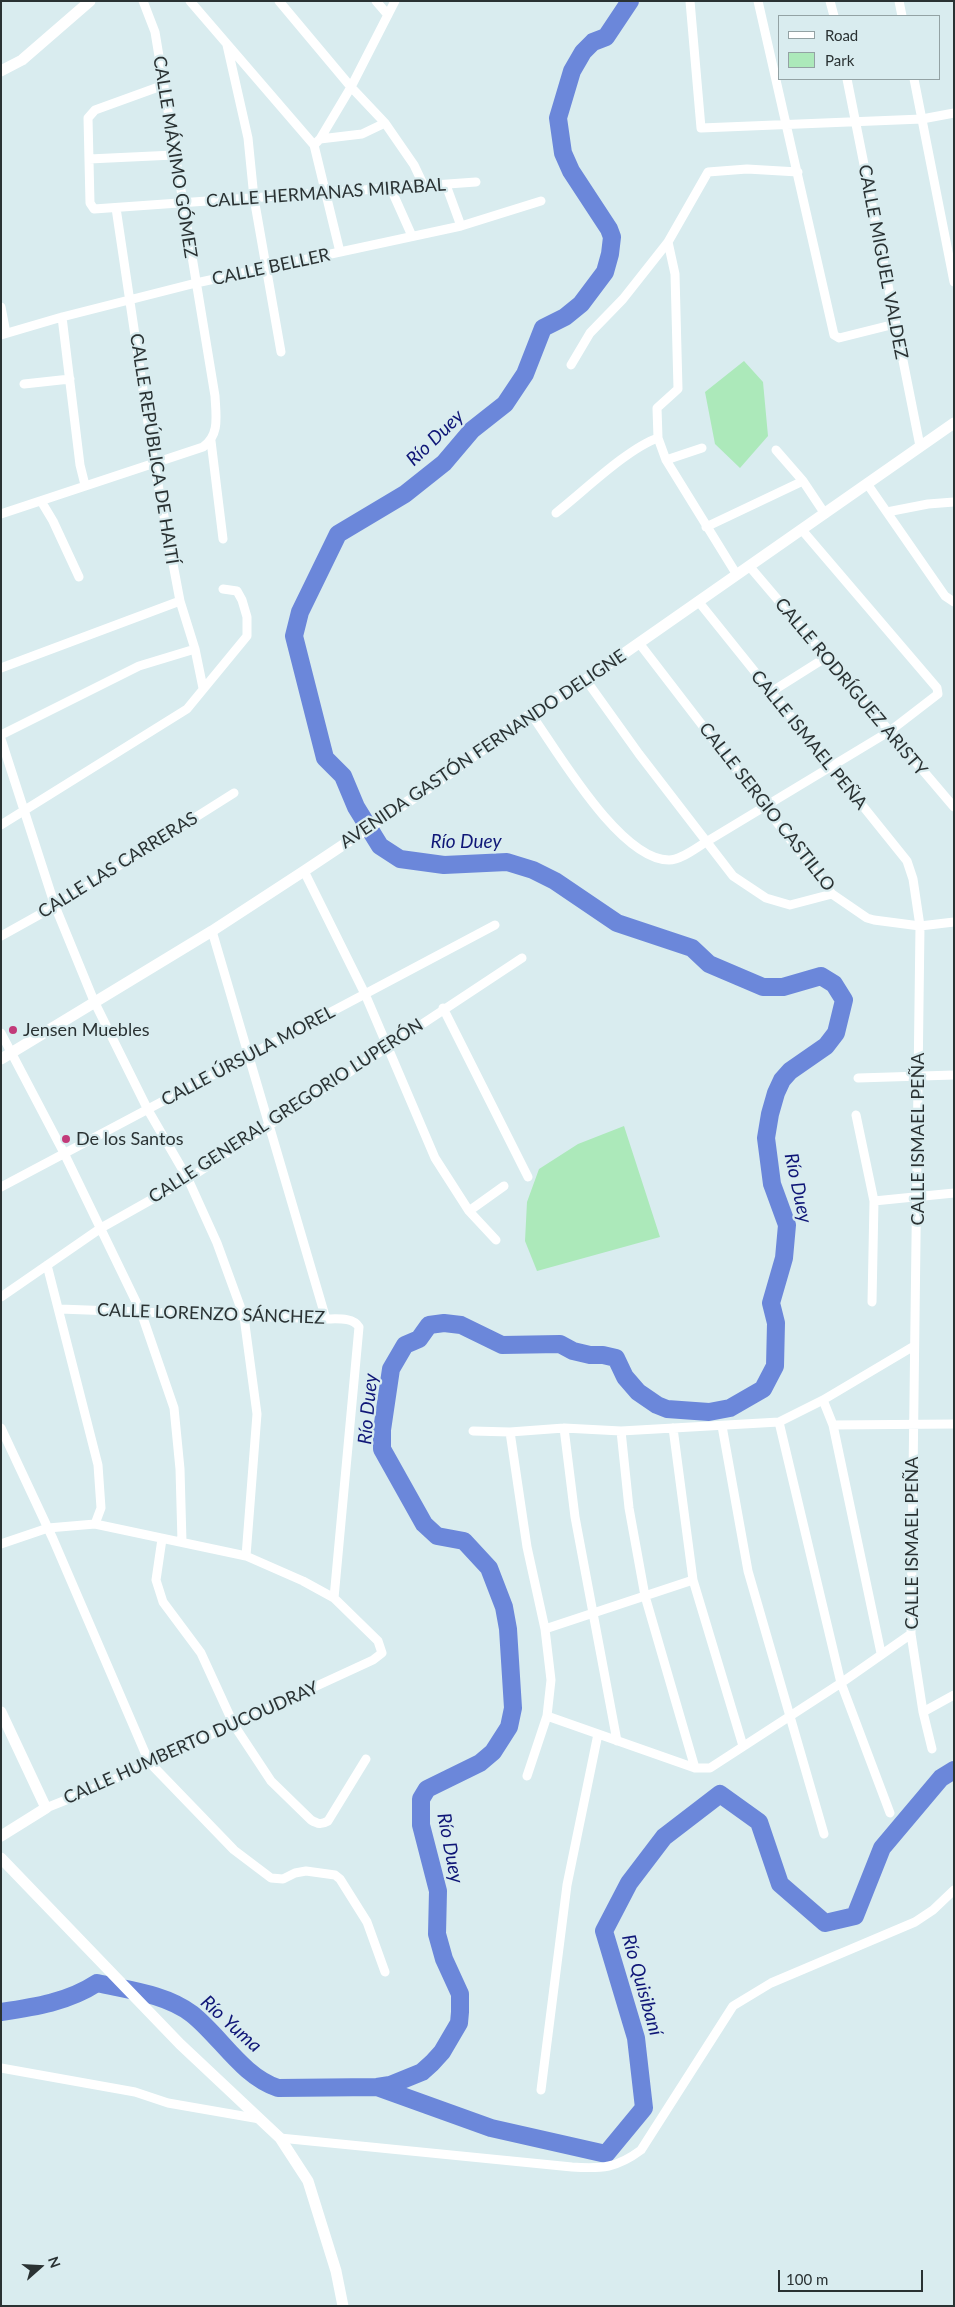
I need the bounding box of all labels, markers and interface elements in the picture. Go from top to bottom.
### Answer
legend [778,15,940,80]
text: Road [825,26,858,44]
text: Park [825,51,854,69]
street label: CALLE MÁXIMO GÓMEZ [148,54,202,260]
street label: CALLE MIGUEL VALDEZ [854,163,912,361]
street label: CALLE HERMANAS MIRABAL [205,174,447,212]
street label: CALLE BELLER [210,244,332,290]
street label: CALLE REPÚBLICA DE HAITÍ [125,332,183,566]
water label: Río Duey [402,405,468,471]
street label: CALLE RODRÍGUEZ ARISTY [770,594,932,780]
street label: AVENIDA GASTÓN FERNANDO DELIGNE [336,645,630,853]
street label: CALLE ISMAEL PEÑA [746,666,872,814]
street label: CALLE SERGIO CASTILLO [694,718,840,896]
street label: CALLE LAS CARRERAS [34,807,202,923]
water label: Río Duey [430,831,502,853]
street label: CALLE ÚRSULA MOREL [158,1001,338,1111]
street label: CALLE GENERAL GREGORIO LUPERÓN [145,1014,427,1208]
place label: Jensen Muebles [23,1019,149,1041]
marker: Jensen Muebles [7,1024,19,1036]
street label: CALLE ISMAEL PEÑA [907,1053,929,1225]
place label: De los Santos [76,1128,183,1150]
marker: De los Santos [60,1133,72,1145]
water label: Río Duey [779,1151,817,1225]
street label: CALLE LORENZO SÁNCHEZ [97,1299,325,1329]
water label: Río Duey [354,1373,382,1445]
street label: CALLE ISMAEL PEÑA [901,1457,923,1629]
street label: CALLE HUMBERTO DUCOUDRAY [60,1677,322,1809]
water label: Río Duey [432,1811,468,1885]
water label: Río Quisibaní [617,1932,667,2038]
water label: Río Yuma [196,1991,266,2057]
north arrow [15,2242,65,2292]
text: N [45,2254,64,2270]
scale bar [780,2260,925,2292]
text: 100 m [786,2270,828,2288]

